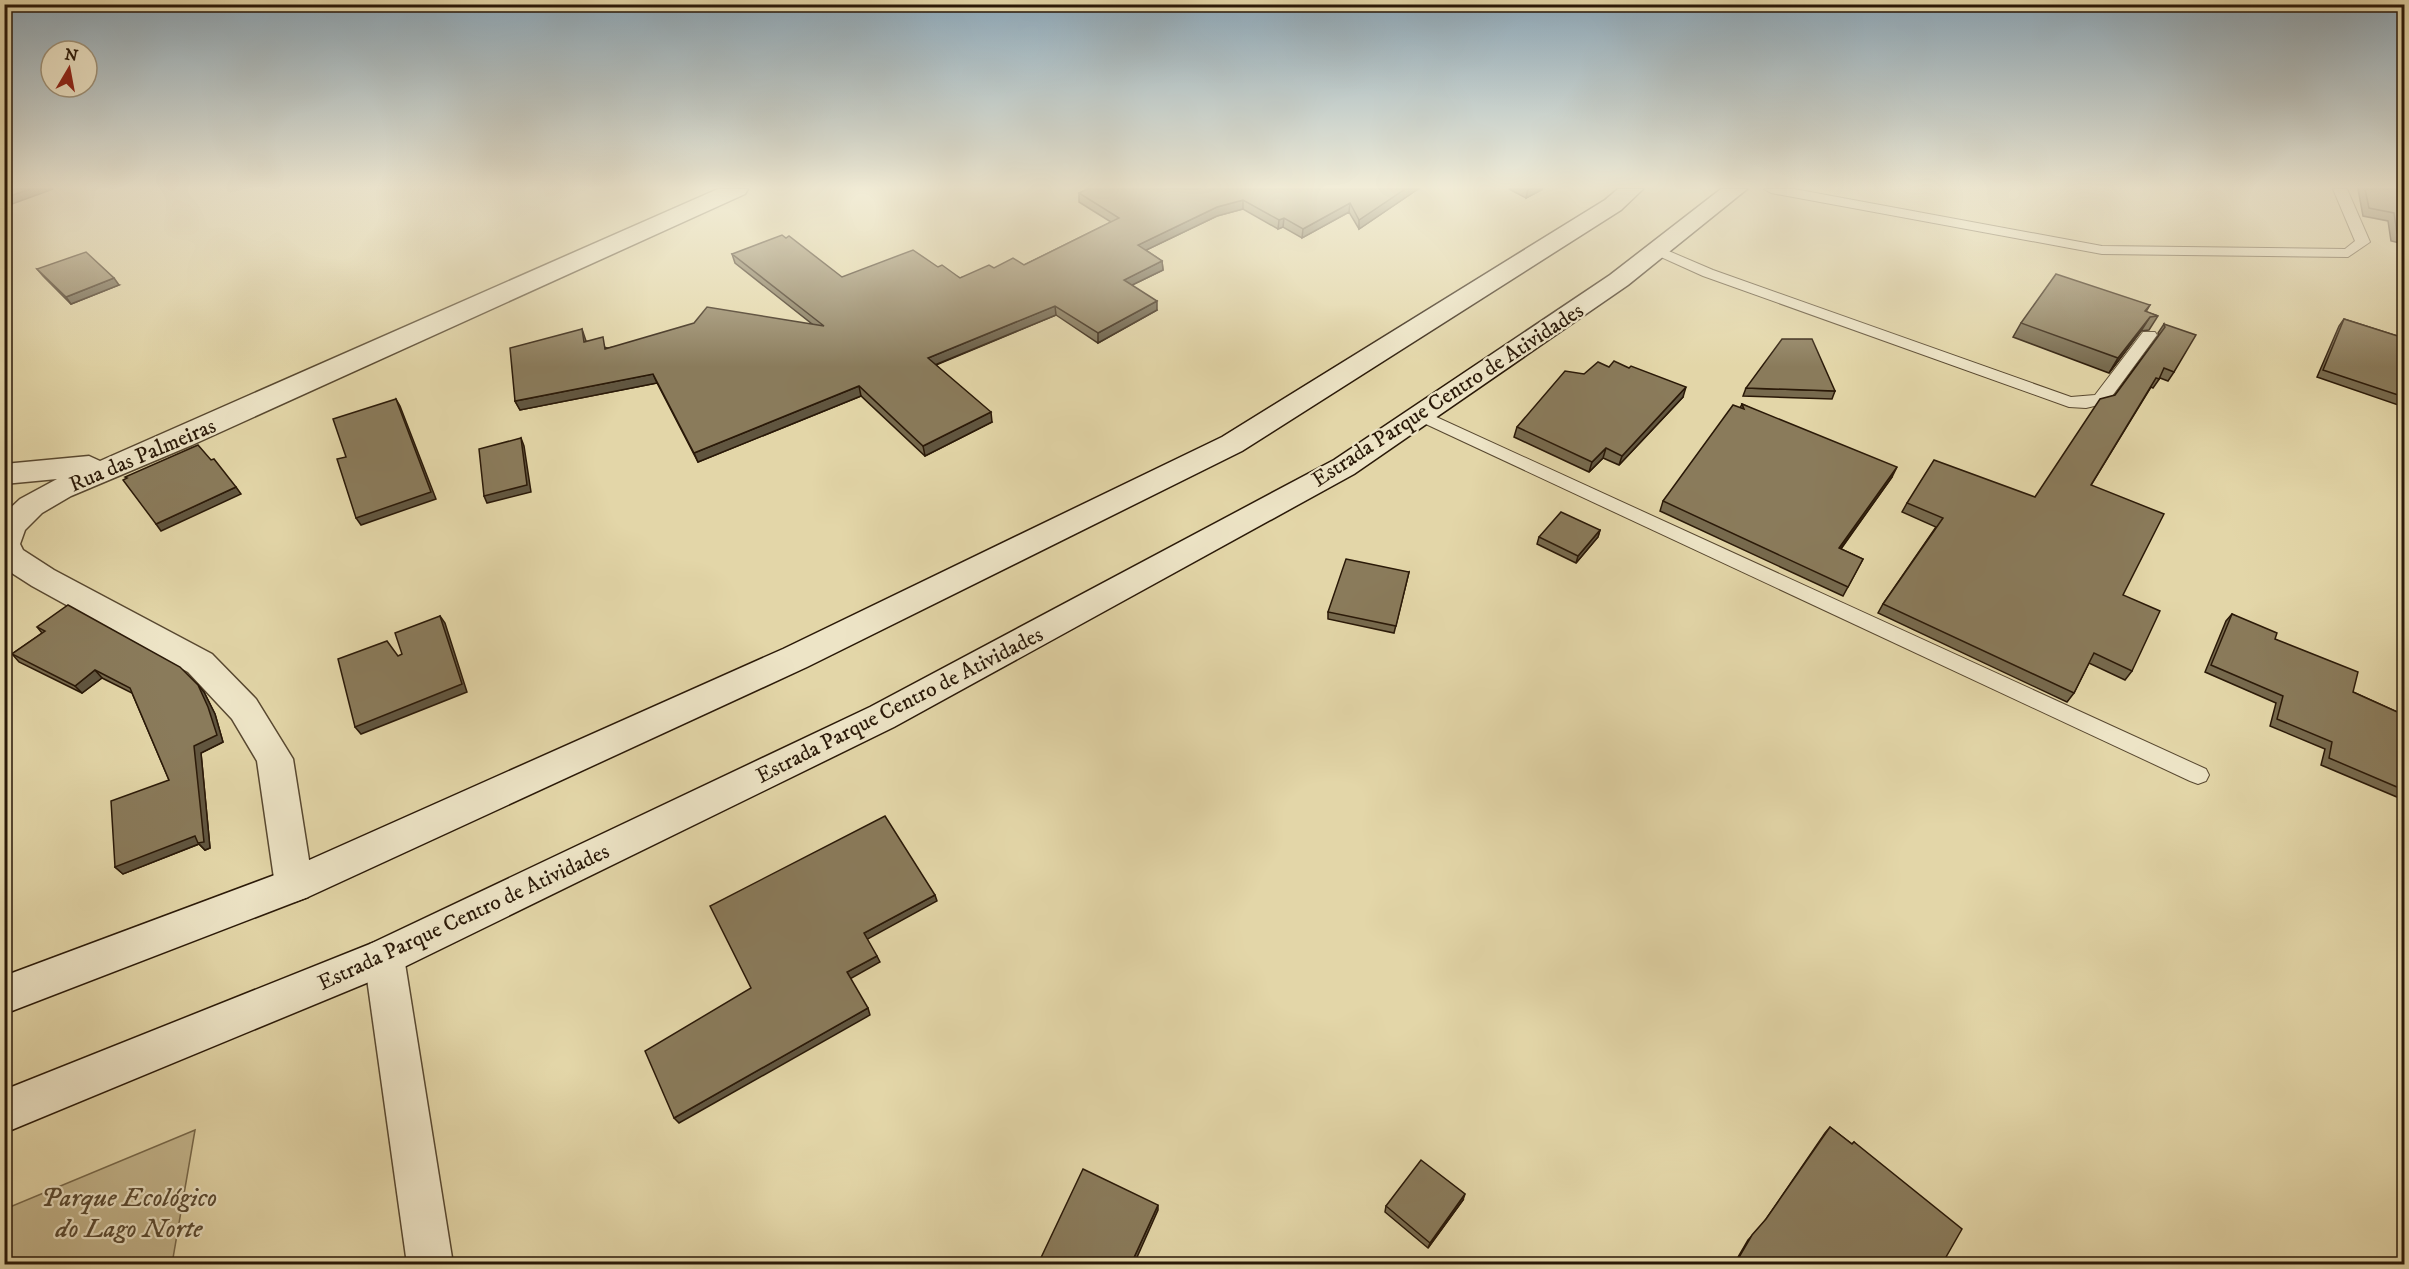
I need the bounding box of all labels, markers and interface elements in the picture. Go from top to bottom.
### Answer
north arrow [39,39,99,99]
text: N [63,44,80,66]
street label: Estrada Parque Centro de Atividades [1307,297,1589,493]
street label: Rua das Palmeiras [65,412,220,498]
street label: Estrada Parque Centro de Atividades [752,621,1048,790]
street label: Estrada Parque Centro de Atividades [314,838,614,997]
park label: Parque Ecológico do Lago Norte [41,1181,217,1246]

